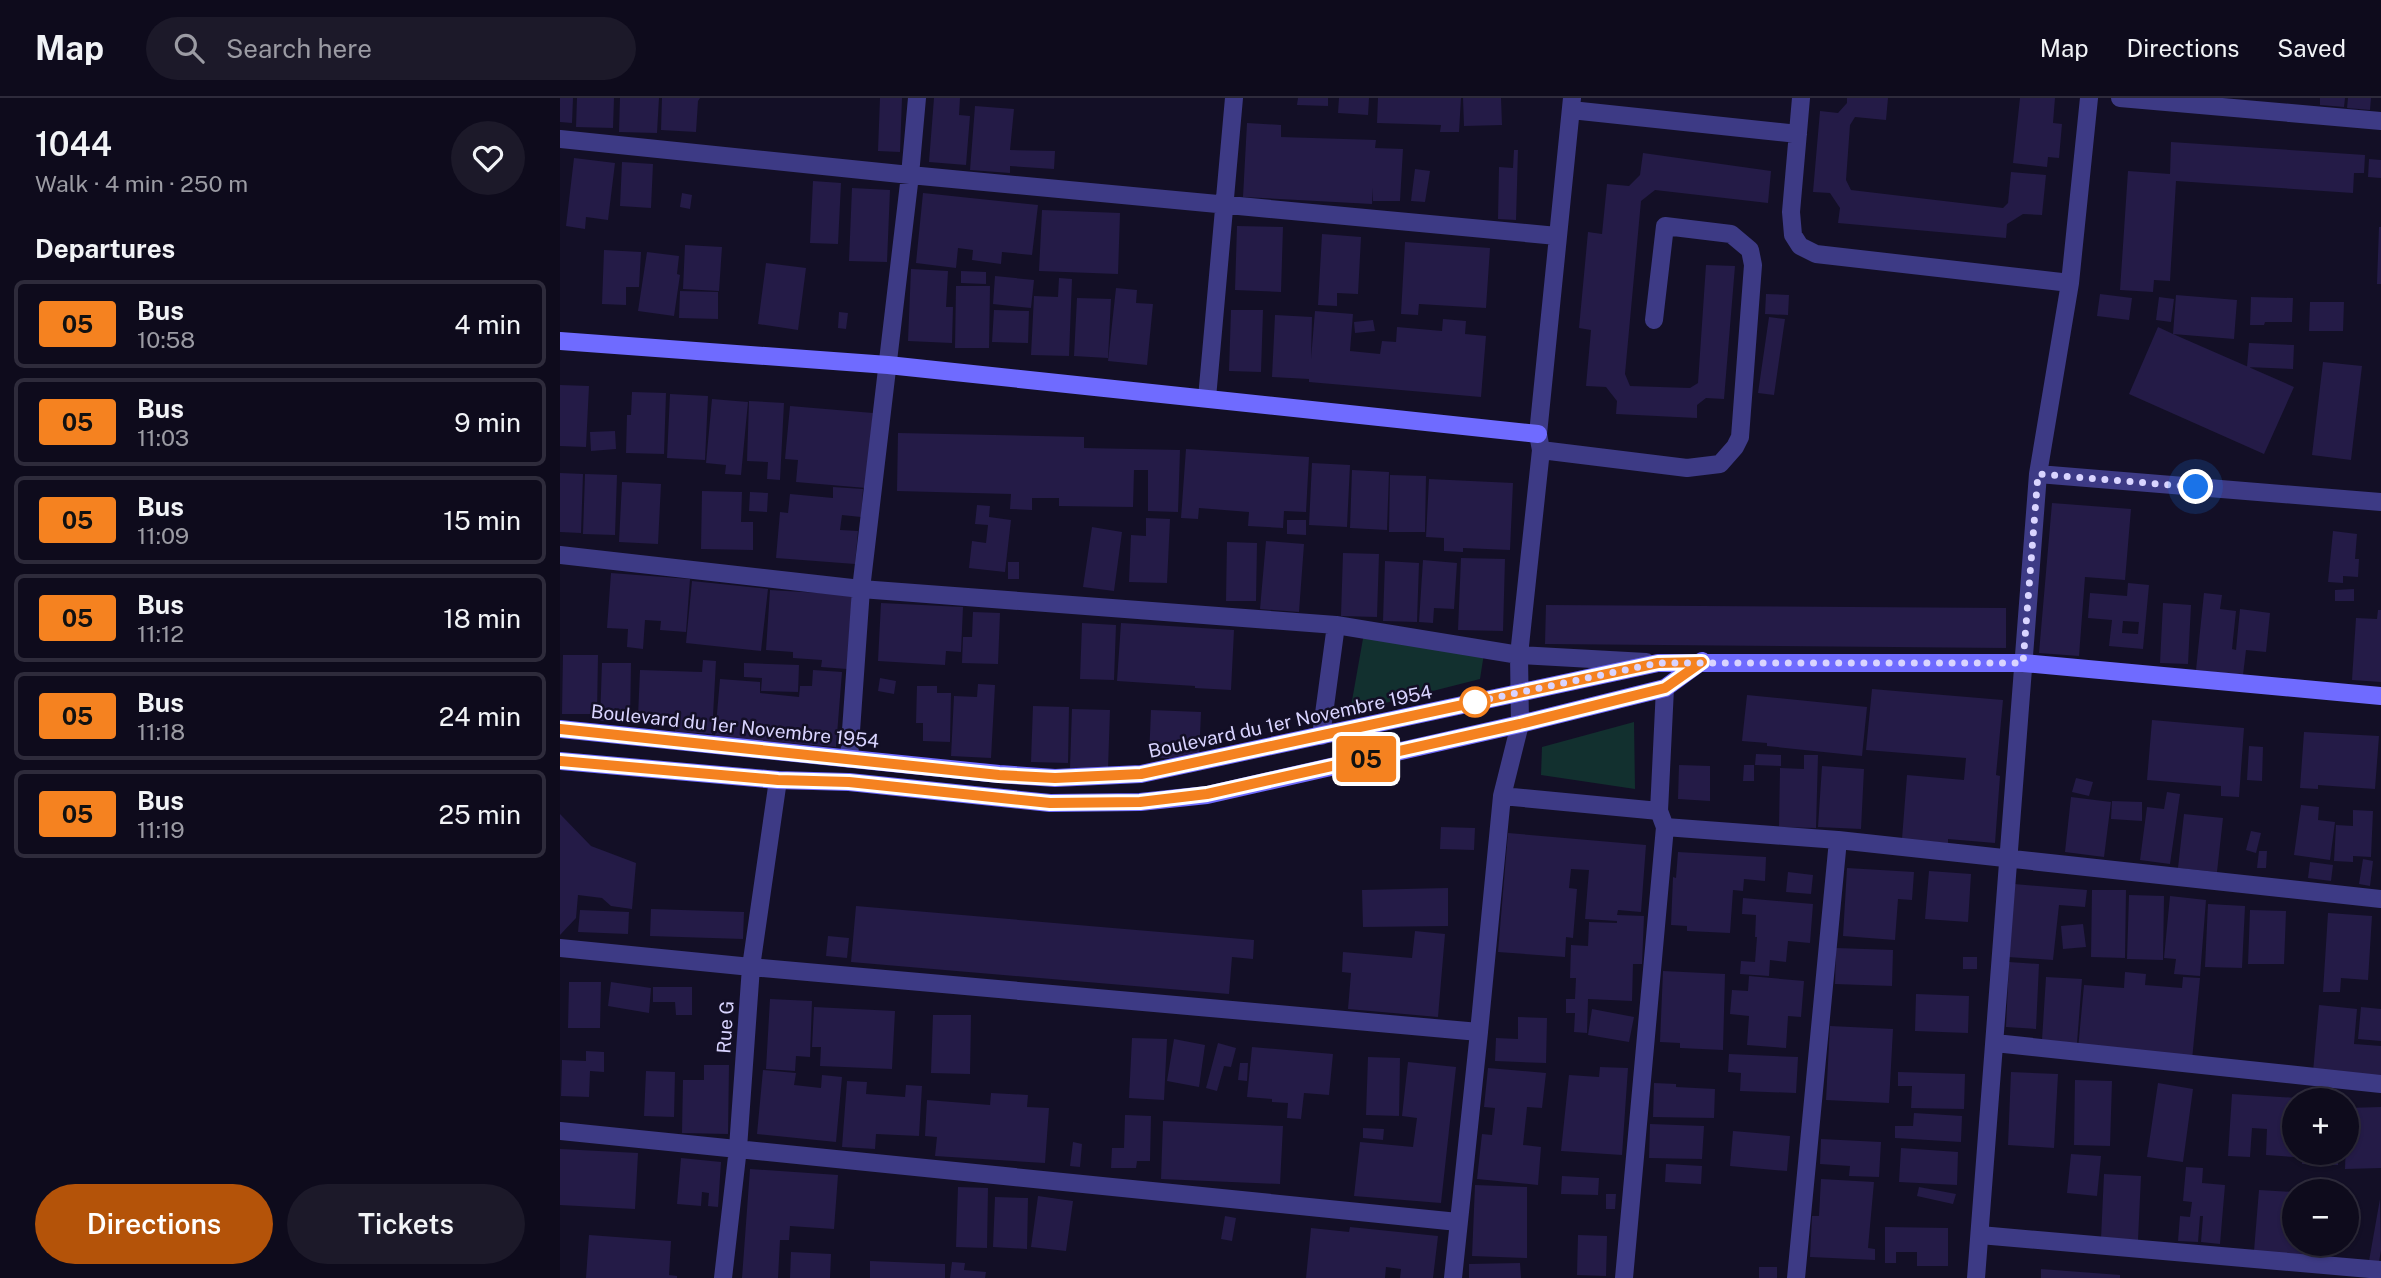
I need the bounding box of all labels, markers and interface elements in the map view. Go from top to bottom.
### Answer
search box [146,17,636,80]
text: Map [35,29,104,67]
icon: search [170,29,208,67]
text: Search here [226,33,372,64]
text: Map [2040,34,2089,62]
text: Directions [2127,34,2239,62]
text: Saved [2277,34,2346,62]
button: heart [451,121,525,195]
text: 1044 [35,125,112,163]
text: Walk · 4 min · 250 m [35,170,248,197]
text: Departures [35,233,175,264]
text: Bus [137,295,184,326]
text: 4 min [454,309,521,340]
text: 05 [62,310,93,338]
text: 10:58 [137,326,195,353]
text: Bus [137,393,184,424]
text: 9 min [454,407,521,438]
text: 05 [62,408,93,436]
text: 11:03 [137,424,189,451]
your location [2178,469,2213,504]
text: Bus [137,491,184,522]
text: 15 min [443,505,521,536]
text: 05 [62,506,93,534]
text: 11:09 [137,522,189,549]
text: Bus [137,589,184,620]
text: 18 min [443,603,521,634]
text: 05 [62,604,93,632]
text: 11:12 [137,620,184,647]
street label: Boulevard du 1er Novembre 1954 [1146,680,1434,762]
text: Bus [137,687,184,718]
unlabelled marker [1460,687,1490,717]
street label: Boulevard du 1er Novembre 1954 [590,700,880,752]
text: 24 min [439,701,521,732]
text: 05 [62,702,93,730]
text: 11:18 [137,718,185,745]
line badge: 05 [1334,736,1398,782]
text: 05 [1350,745,1382,773]
text: Bus [137,785,184,816]
text: 25 min [438,799,521,830]
text: 05 [62,800,93,828]
text: 11:19 [137,816,185,843]
street label: Rue G [712,1000,738,1054]
map controls [2282,1088,2359,1256]
button: + [2282,1088,2359,1165]
button: − [2282,1179,2359,1256]
button: Directions [35,1184,273,1264]
button: Tickets [287,1184,525,1264]

